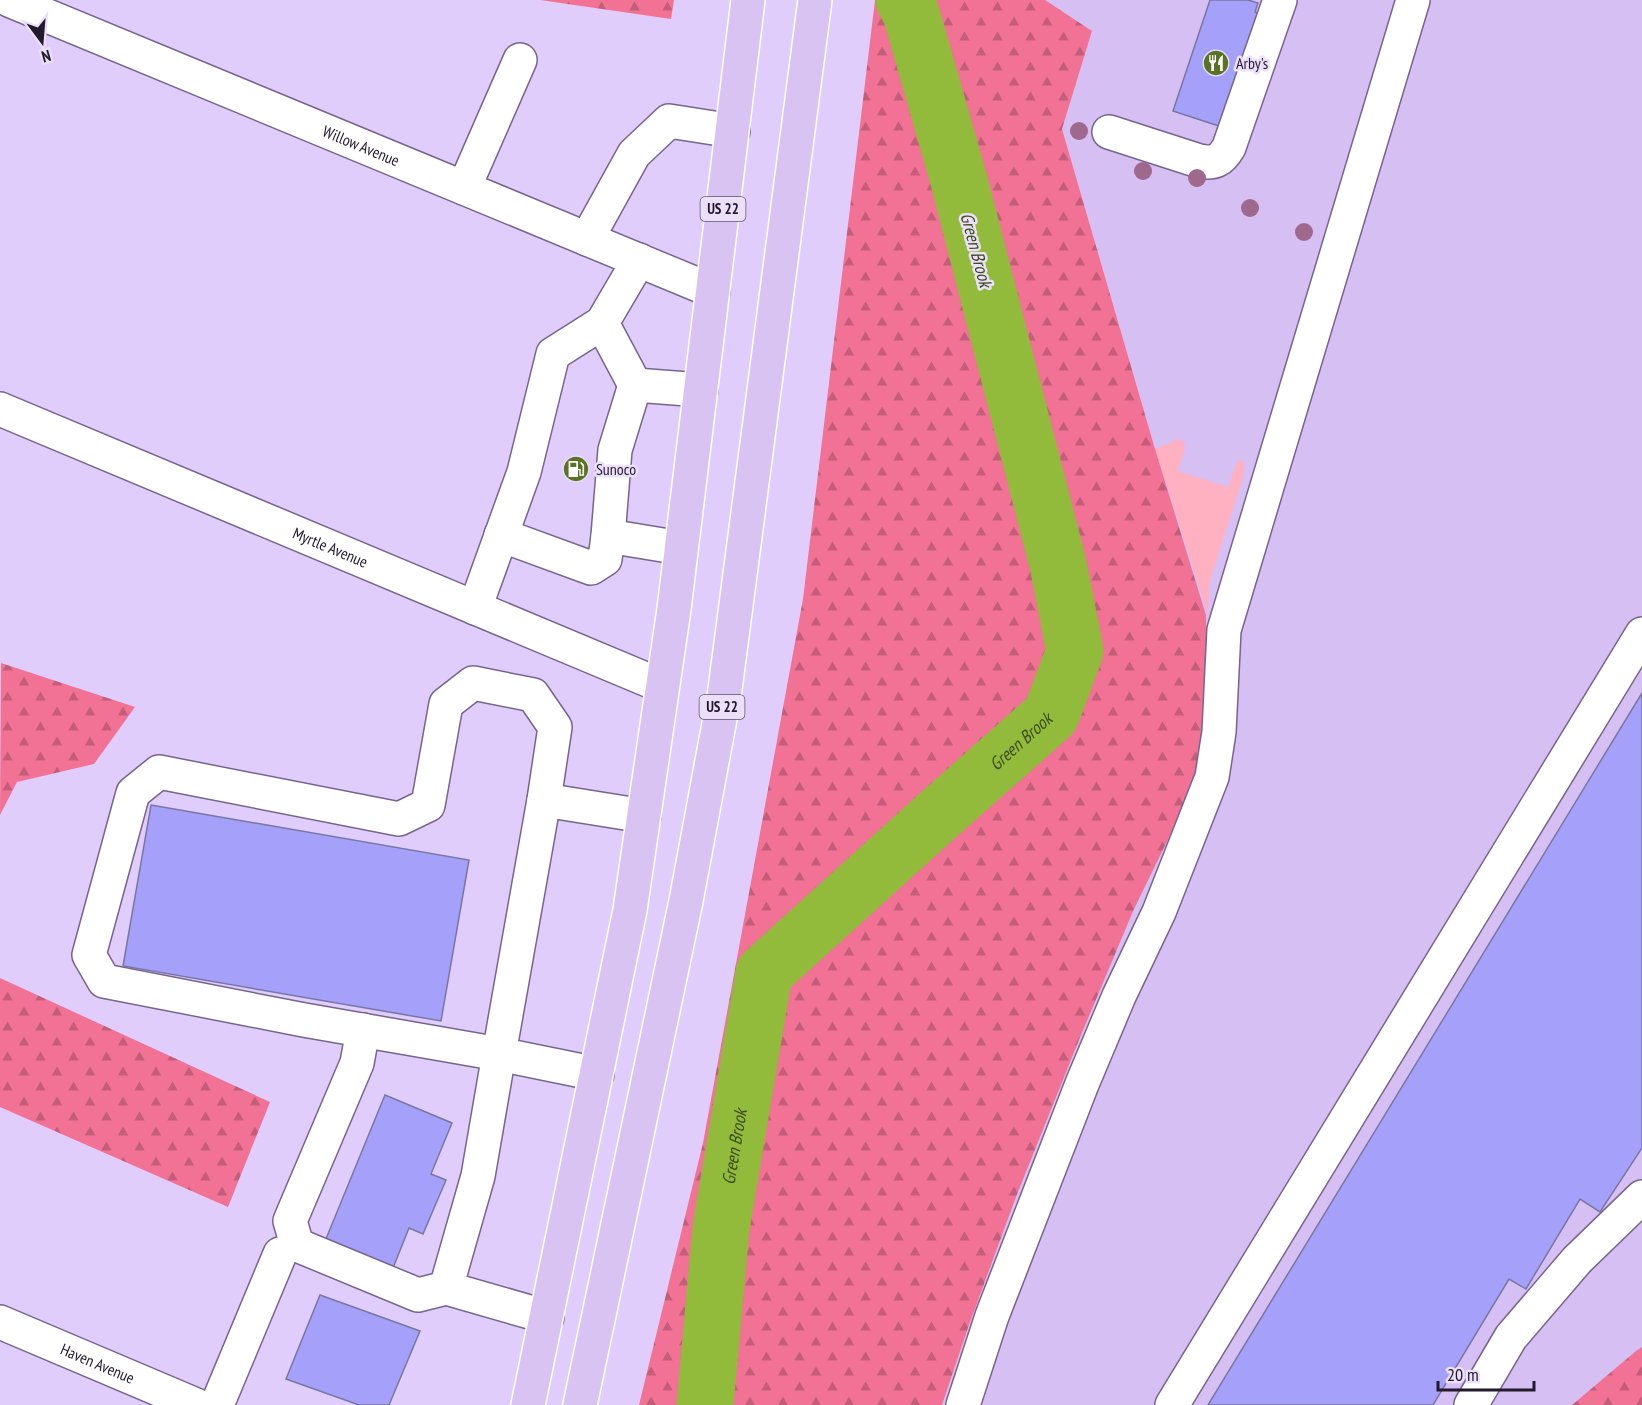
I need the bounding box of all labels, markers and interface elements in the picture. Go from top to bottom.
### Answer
north arrow [12,12,72,72]
text: N [39,46,53,67]
restaurant icon: Arby's [1201,48,1231,78]
place label: Arby's [1236,53,1268,73]
street label: Willow Avenue [320,121,402,170]
road number: US 22 [700,197,746,221]
water label: Green Brook [956,210,998,292]
fuel station icon: Sunoco [561,454,591,484]
place label: Sunoco [596,459,636,479]
street label: Myrtle Avenue [290,523,371,572]
road number: US 22 [700,695,744,719]
water label: Green Brook [984,706,1058,775]
water label: Green Brook [717,1105,752,1186]
street label: Haven Avenue [58,1339,138,1388]
scale bar [1438,1354,1534,1392]
text: 20 m [1447,1363,1479,1386]

